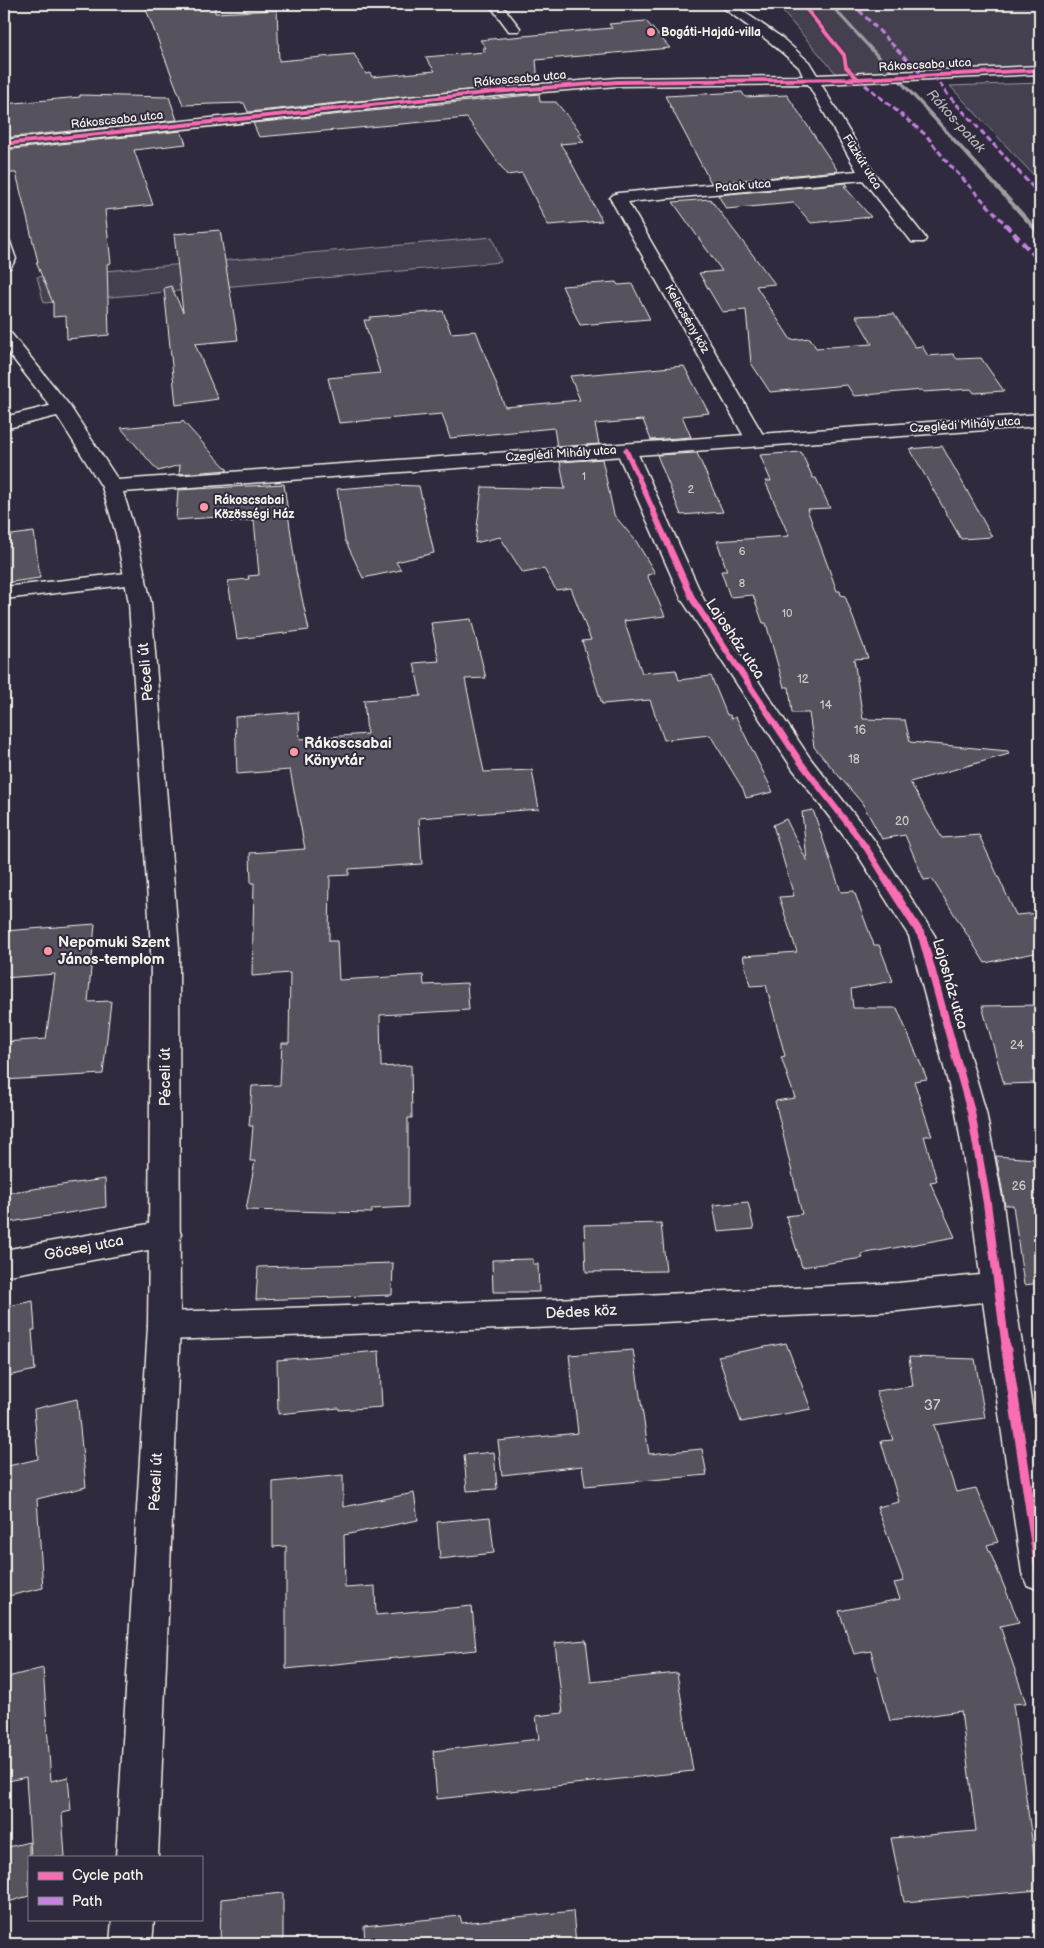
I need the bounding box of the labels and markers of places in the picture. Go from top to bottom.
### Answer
place label: Bogáti-Hajdú-villa [661,25,761,40]
marker: Bogáti-Hajdú-villa [645,26,657,38]
place label: Rákoscsabai Közösségi Ház [214,493,294,522]
marker: Rákoscsabai Közösségi Ház [198,501,210,513]
place label: Rákoscsabai Könyvtár [304,734,392,770]
marker: Rákoscsabai Könyvtár [288,746,300,758]
place label: Nepomuki Szent János-templom [58,933,170,969]
marker: Nepomuki Szent János-templom [42,945,54,957]

